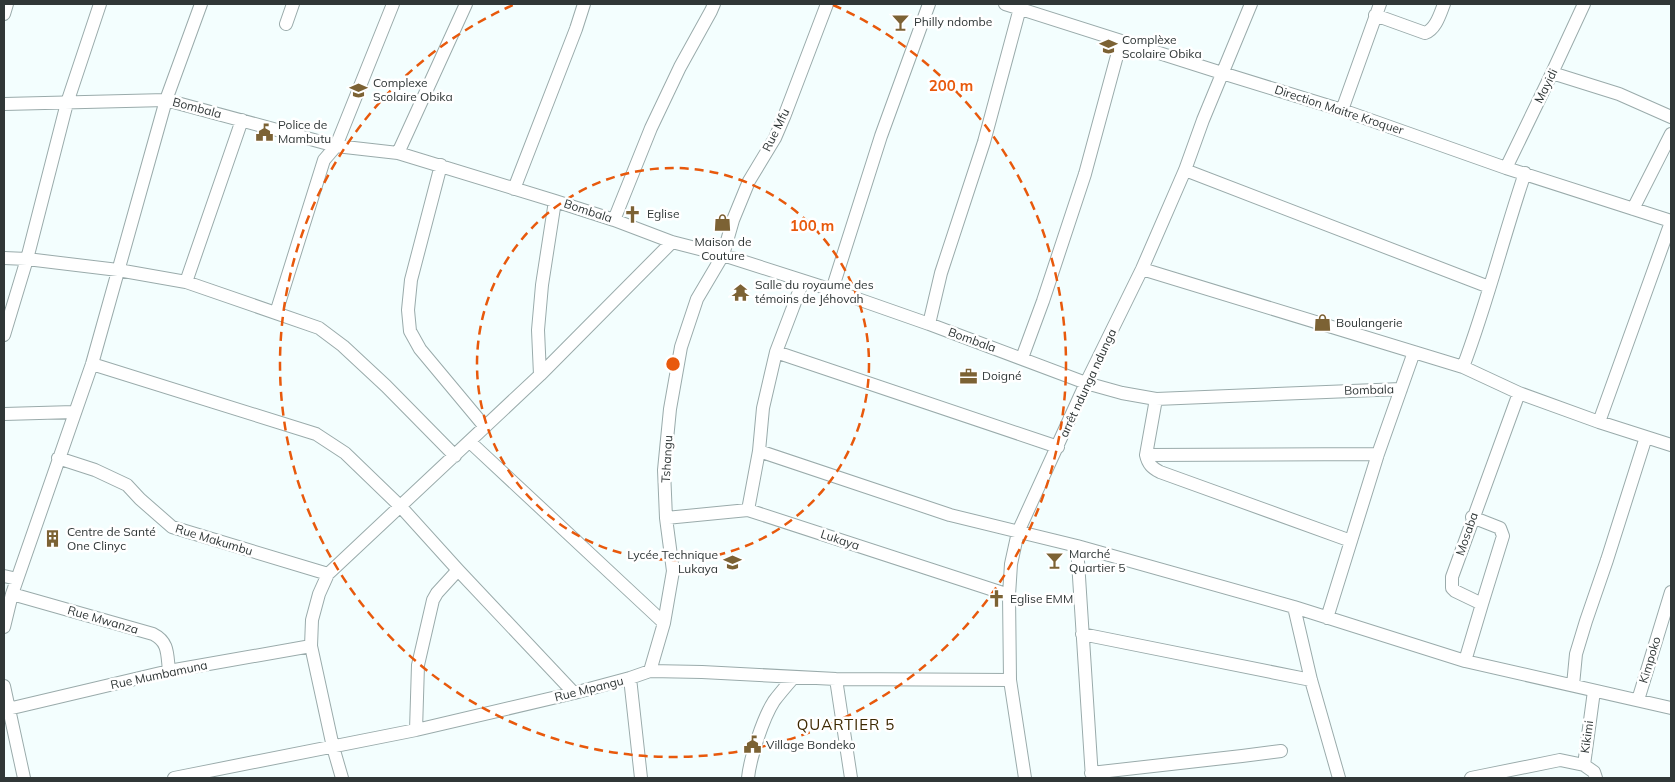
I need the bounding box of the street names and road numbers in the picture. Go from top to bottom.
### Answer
street label: Mayidi [1531,66,1560,106]
street label: Direction Maitre Kroquer [1273,82,1406,138]
street label: Bombala [171,94,223,121]
street label: Rue Mfu [759,106,792,154]
street label: Bombala [562,196,614,225]
street label: Bombala [946,324,998,355]
street label: arrêt ndunga ndunga [1056,326,1119,439]
street label: Bombala [1344,381,1394,398]
street label: Tshangu [658,435,675,483]
street label: Mosaba [1452,510,1481,557]
street label: Rue Makumbu [174,521,255,558]
street label: Lukaya [819,526,862,553]
street label: Rue Mwanza [66,602,140,637]
street label: Kimpoko [1635,635,1664,685]
street label: Rue Mumbamuna [109,657,209,692]
street label: Rue Mpangu [553,673,625,704]
street label: Kikimi [1577,719,1596,754]

